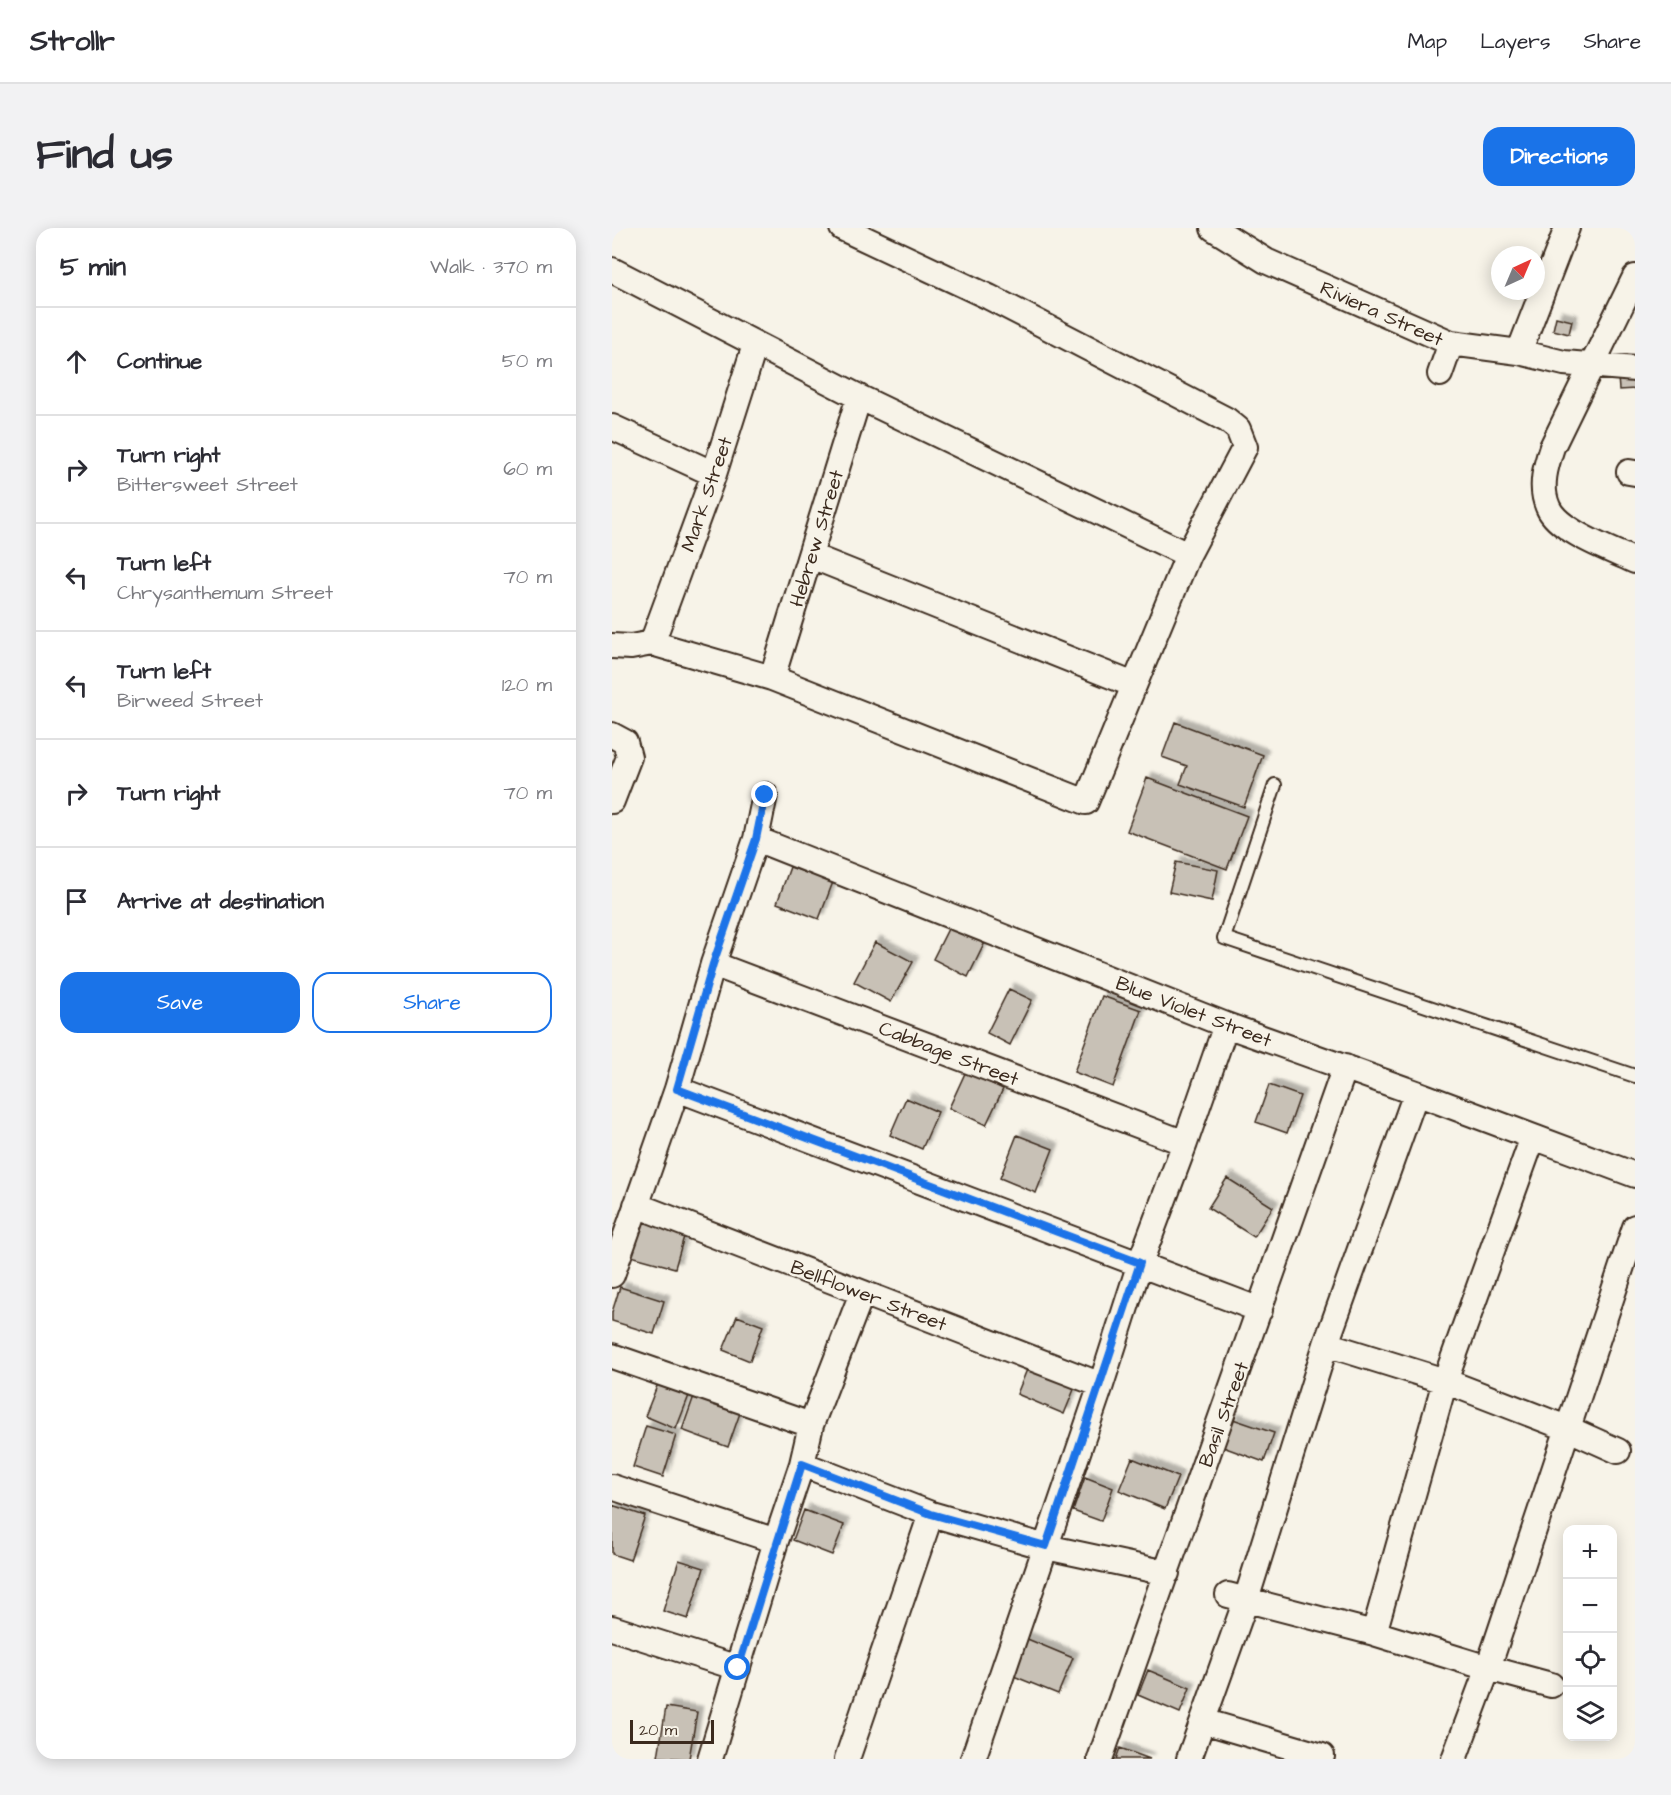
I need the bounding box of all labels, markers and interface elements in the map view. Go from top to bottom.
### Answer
text: Strollr [30,22,115,61]
text: Map [1407,27,1447,56]
text: Layers [1480,27,1550,56]
text: Share [1583,27,1641,56]
text: Find us [36,127,173,185]
button: Directions [1483,127,1635,186]
north arrow [1491,246,1545,300]
text: 5 min [60,249,126,285]
text: Walk · 370 m [430,253,552,281]
street label: Riviera Street [1315,274,1448,354]
icon: ahead [60,345,93,378]
text: Continue [117,346,202,377]
text: 50 m [502,347,552,375]
street label: Mark Street [674,433,740,555]
text: Turn right [117,440,220,471]
icon: right [60,453,93,486]
text: 60 m [503,455,552,483]
street label: Hebrew Street [783,466,851,610]
text: Bittersweet Street [117,471,298,499]
text: Turn left [117,548,211,579]
icon: left [60,561,93,594]
text: 70 m [504,563,552,591]
text: Chrysanthemum Street [117,579,333,607]
text: Turn left [117,656,211,687]
icon: left [60,669,93,702]
text: 120 m [502,671,552,699]
text: Birweed Street [117,687,263,715]
icon: right [60,777,93,810]
text: Turn right [117,778,220,809]
text: 70 m [504,779,552,807]
route end [751,781,777,807]
icon: arrive [60,885,93,918]
text: Arrive at destination [117,886,324,917]
street label: Blue Violet Street [1112,969,1276,1055]
button: Save [60,972,300,1033]
button: Share [312,972,552,1033]
street label: Cabbage Street [874,1014,1023,1094]
street label: Bellflower Street [786,1253,951,1339]
street label: Basil Street [1192,1358,1256,1471]
map controls [1563,1525,1617,1741]
button: + [1563,1525,1617,1579]
button: − [1563,1579,1617,1633]
button: locate [1563,1633,1617,1687]
route start [724,1654,750,1680]
button: layers [1563,1687,1617,1741]
scale bar [630,1717,714,1744]
text: 20 m [639,1719,677,1741]

